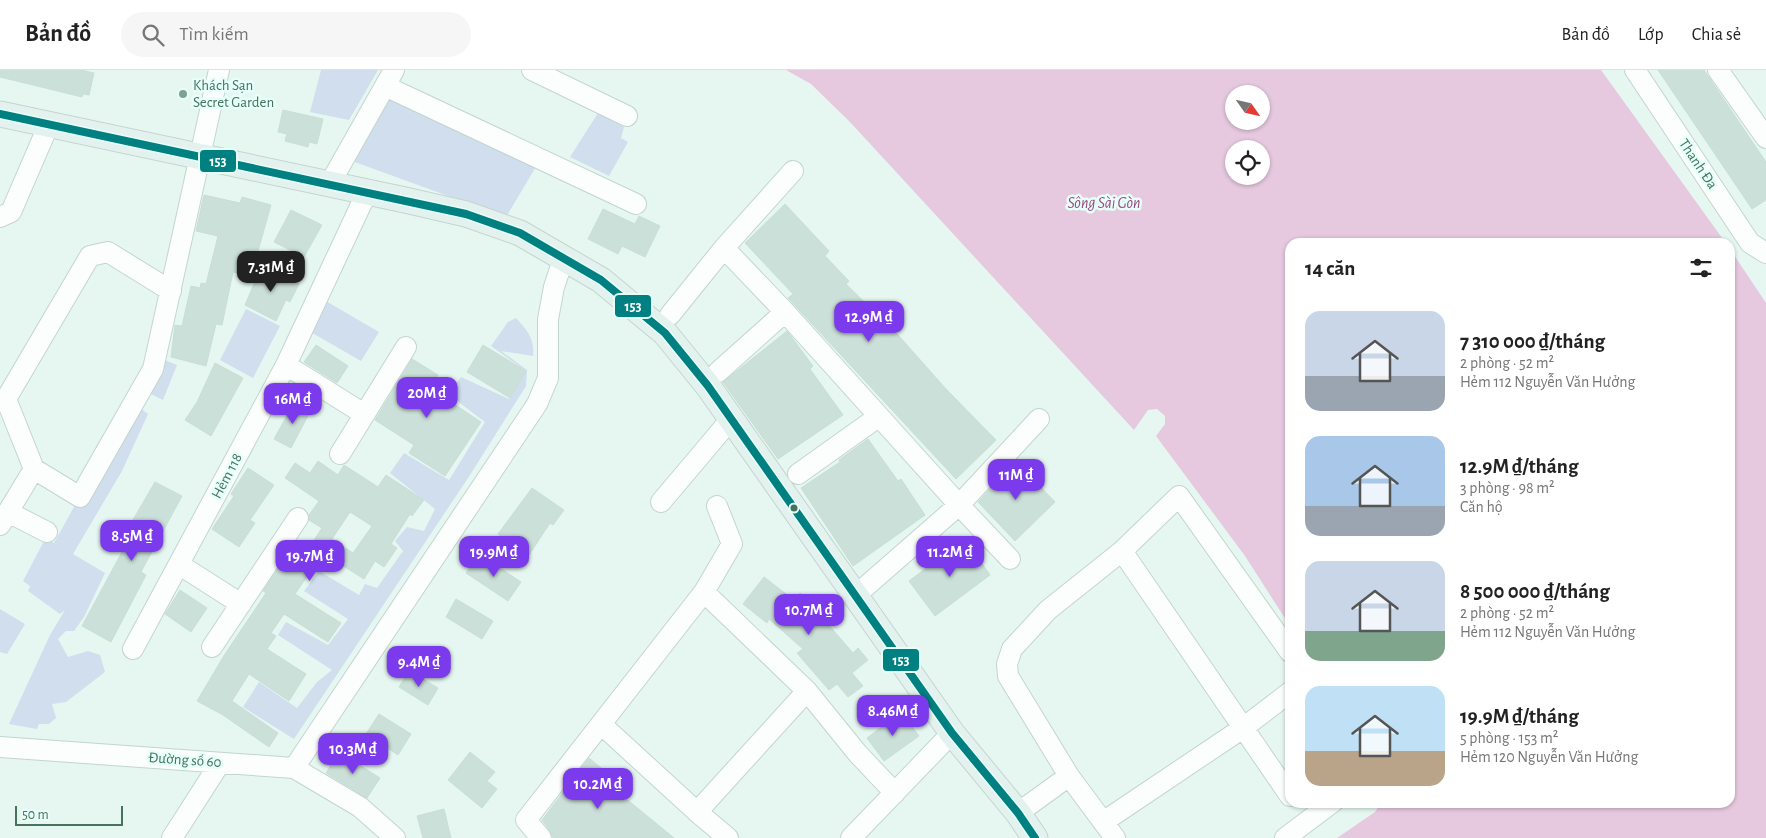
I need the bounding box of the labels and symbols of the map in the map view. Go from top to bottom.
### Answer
place label: Khách Sạn Secret Garden [193,78,274,110]
north arrow [1225,85,1270,130]
marker: Khách Sạn Secret Garden [177,88,189,100]
street label: Thanh Đa [1676,136,1720,192]
line badge: 153 [199,149,237,173]
text: 153 [209,155,227,169]
water label: Sông Sài Gòn [1067,195,1141,211]
pin: 7.31M ₫ [225,250,317,293]
line badge: 153 [614,294,652,318]
text: 153 [624,300,642,314]
pin: 12.9M ₫ [823,300,915,343]
pin: 20M ₫ [392,376,462,419]
pin: 16M ₫ [258,382,328,425]
street label: Hẻm 118 [209,451,245,501]
pin: 11M ₫ [981,458,1051,501]
unlabelled marker [789,503,799,513]
pin: 8.5M ₫ [91,520,173,562]
pin: 19.9M ₫ [448,536,540,578]
pin: 11.2M ₫ [904,536,996,578]
pin: 19.7M ₫ [264,540,356,582]
pin: 10.7M ₫ [763,594,855,636]
pin: 9.4M ₫ [378,646,460,688]
line badge: 153 [882,648,920,672]
text: 153 [892,654,910,668]
pin: 8.46M ₫ [847,694,939,737]
pin: 10.3M ₫ [307,732,399,775]
street label: Đường số 60 [148,750,222,770]
pin: 10.2M ₫ [552,768,644,810]
scale bar [15,803,122,826]

